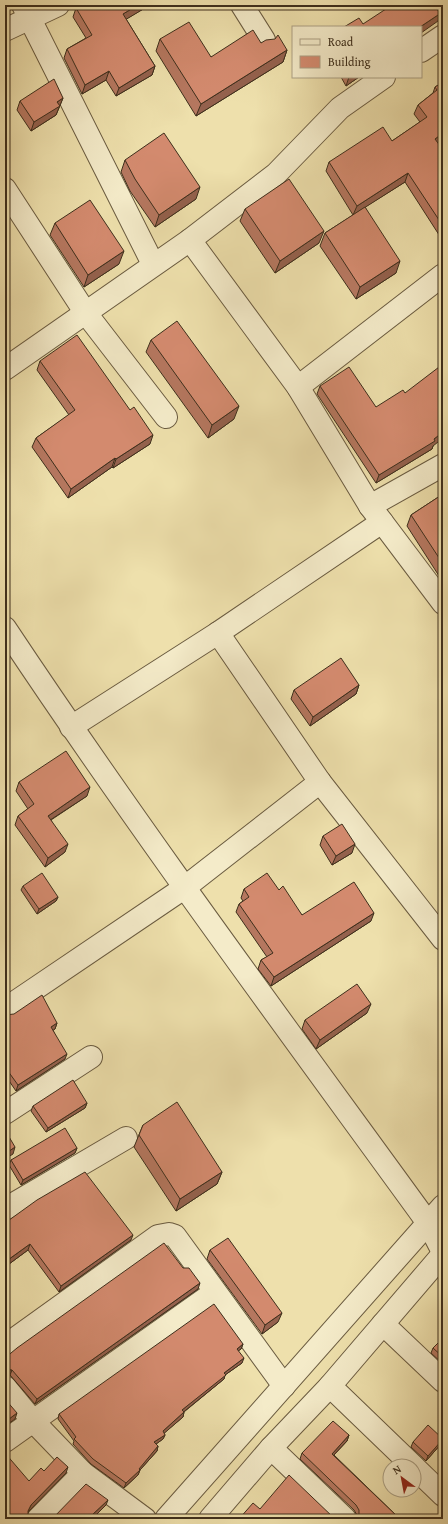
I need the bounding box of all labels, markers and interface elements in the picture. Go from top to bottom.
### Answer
legend [292,26,422,78]
text: Road [328,33,354,50]
text: Building [328,53,371,70]
north arrow [382,1458,422,1498]
text: N [389,1460,405,1478]

